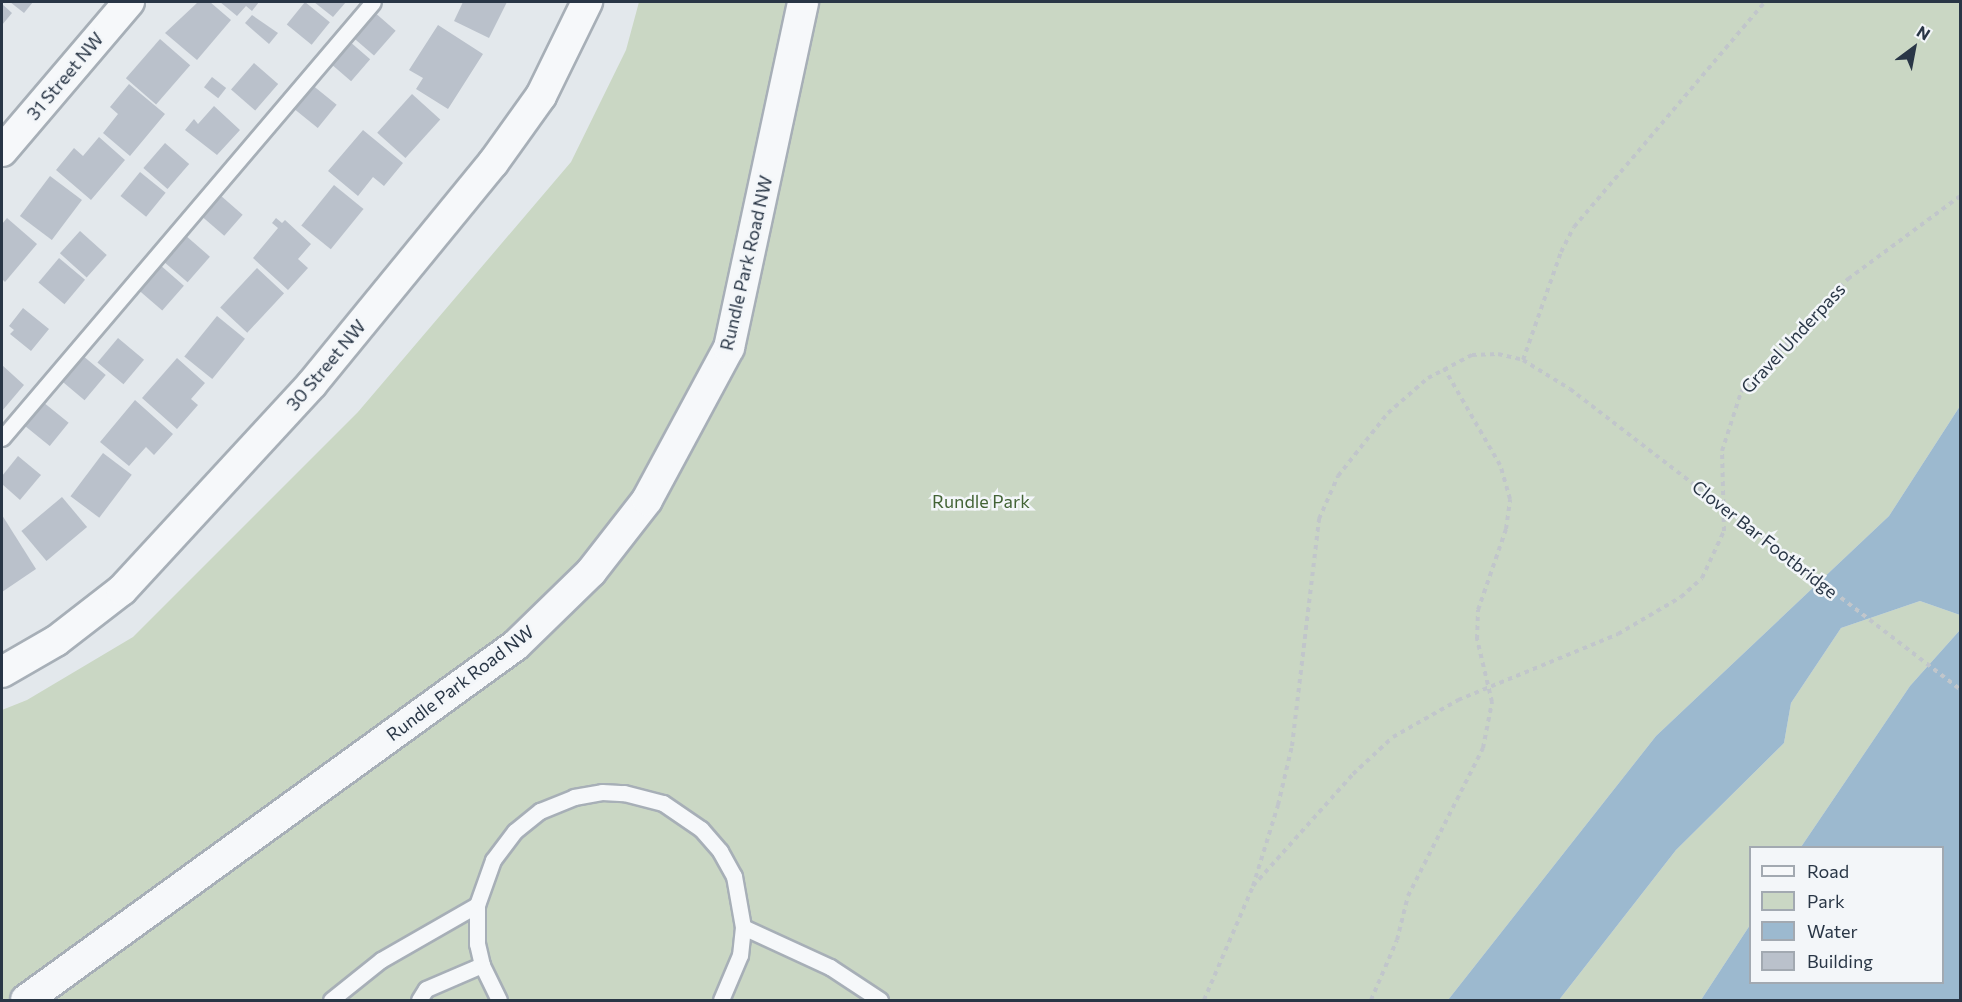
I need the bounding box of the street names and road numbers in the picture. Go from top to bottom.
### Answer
street label: 31 Street NW [22,28,108,124]
street label: Rundle Park Road NW [715,173,777,353]
street label: Gravel Underpass [1736,278,1850,398]
street label: 30 Street NW [282,315,370,415]
street label: Clover Bar Footbridge [1688,475,1842,603]
street label: Rundle Park Road NW [382,621,538,745]

